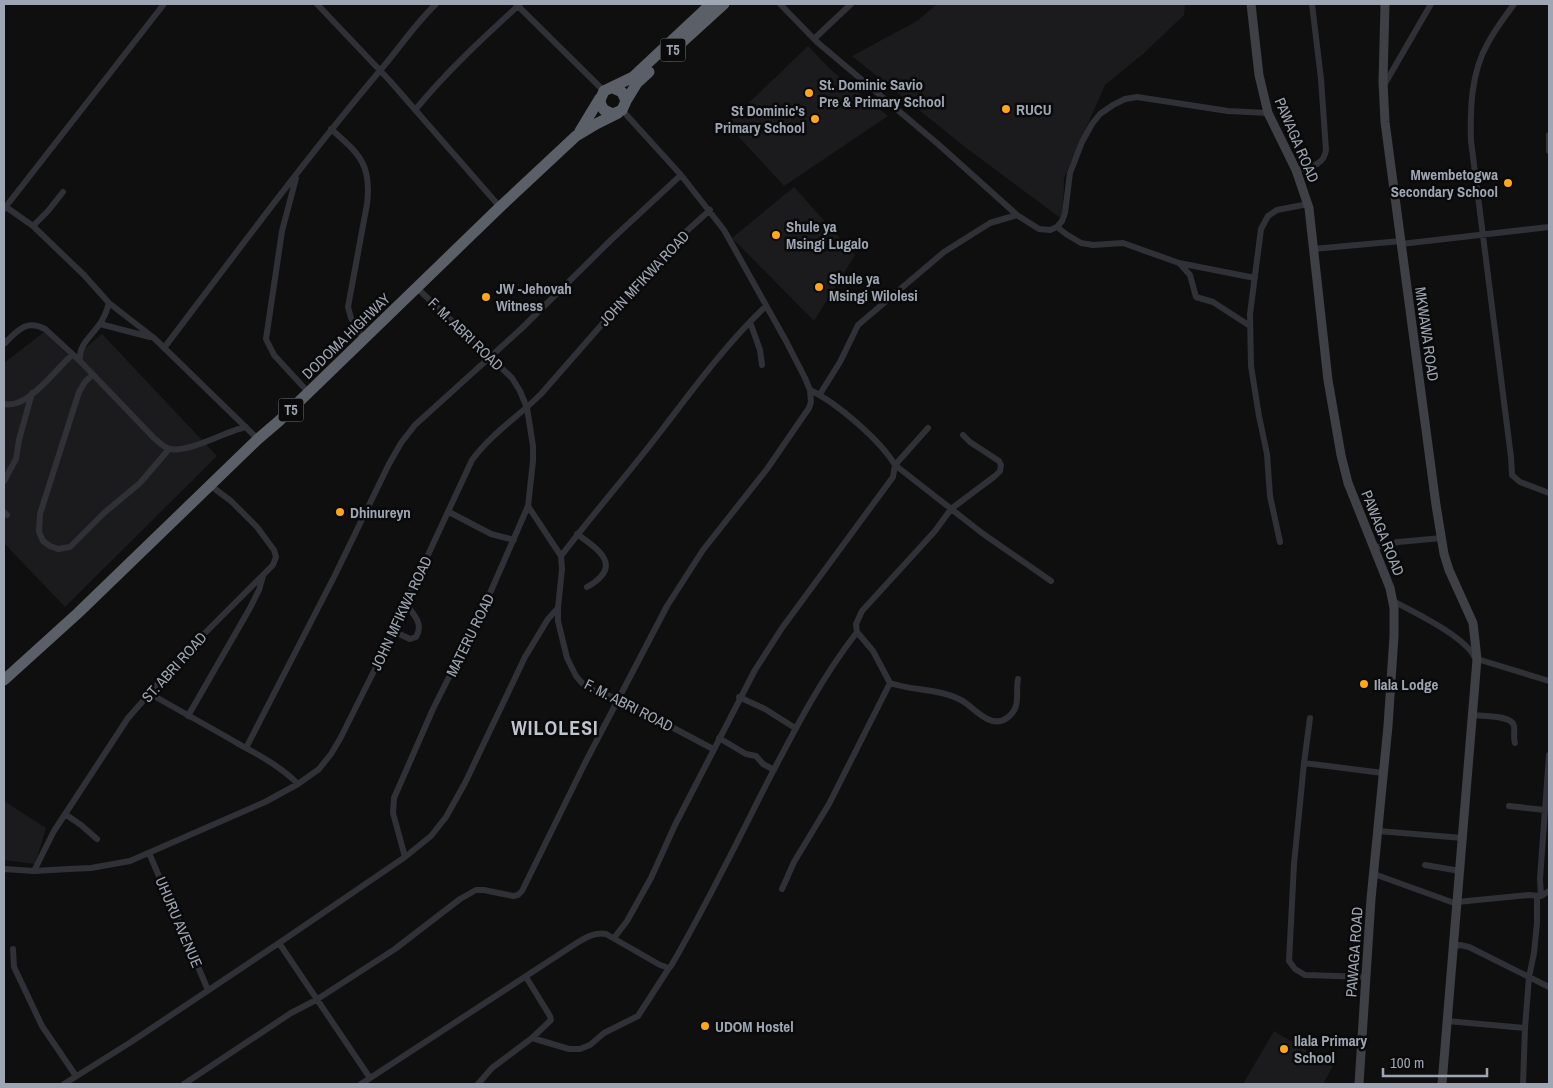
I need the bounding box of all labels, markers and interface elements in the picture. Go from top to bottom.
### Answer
road number: T5 [660,38,686,62]
place label: St. Dominic Savio Pre & Primary School [819,74,945,112]
marker: St. Dominic Savio Pre & Primary School [803,87,815,99]
street label: PAWAGA ROAD [1270,94,1324,186]
place label: RUCU [1016,99,1052,120]
place label: St Dominic's Primary School [715,100,805,138]
marker: RUCU [1000,103,1012,115]
marker: St Dominic's Primary School [809,113,821,125]
place label: Mwembetogwa Secondary School [1391,164,1498,202]
marker: Mwembetogwa Secondary School [1502,177,1514,189]
place label: Shule ya Msingi Lugalo [786,216,869,254]
street label: JOHN MFIKWA ROAD [594,225,694,330]
marker: Shule ya Msingi Lugalo [770,229,782,241]
place label: Shule ya Msingi Wilolesi [829,268,918,306]
place label: JW -Jehovah Witness [496,278,572,316]
marker: Shule ya Msingi Wilolesi [813,281,825,293]
street label: MKWAWA ROAD [1410,285,1444,383]
street label: DODOMA HIGHWAY [297,288,395,384]
marker: JW -Jehovah Witness [480,291,492,303]
street label: F. M. ABRI ROAD [424,293,508,375]
road number: T5 [278,398,304,422]
street label: PAWAGA ROAD [1356,487,1410,579]
place label: Dhinureyn [350,502,411,523]
marker: Dhinureyn [334,506,346,518]
street label: JOHN MFIKWA ROAD [365,552,437,674]
street label: MATERU ROAD [441,590,499,680]
street label: ST. ABRI ROAD [137,627,211,707]
street label: F. M. ABRI ROAD [581,674,677,736]
place label: Ilala Lodge [1374,674,1438,695]
marker: Ilala Lodge [1358,678,1370,690]
district label: WILOLESI [511,714,599,741]
street label: UHURU AVENUE [150,873,208,971]
street label: PAWAGA ROAD [1340,906,1368,998]
place label: UDOM Hostel [715,1016,794,1037]
marker: UDOM Hostel [699,1020,711,1032]
place label: Ilala Primary School [1294,1030,1367,1068]
marker: Ilala Primary School [1278,1043,1290,1055]
scale bar [1383,1046,1487,1078]
text: 100 m [1390,1052,1424,1073]

